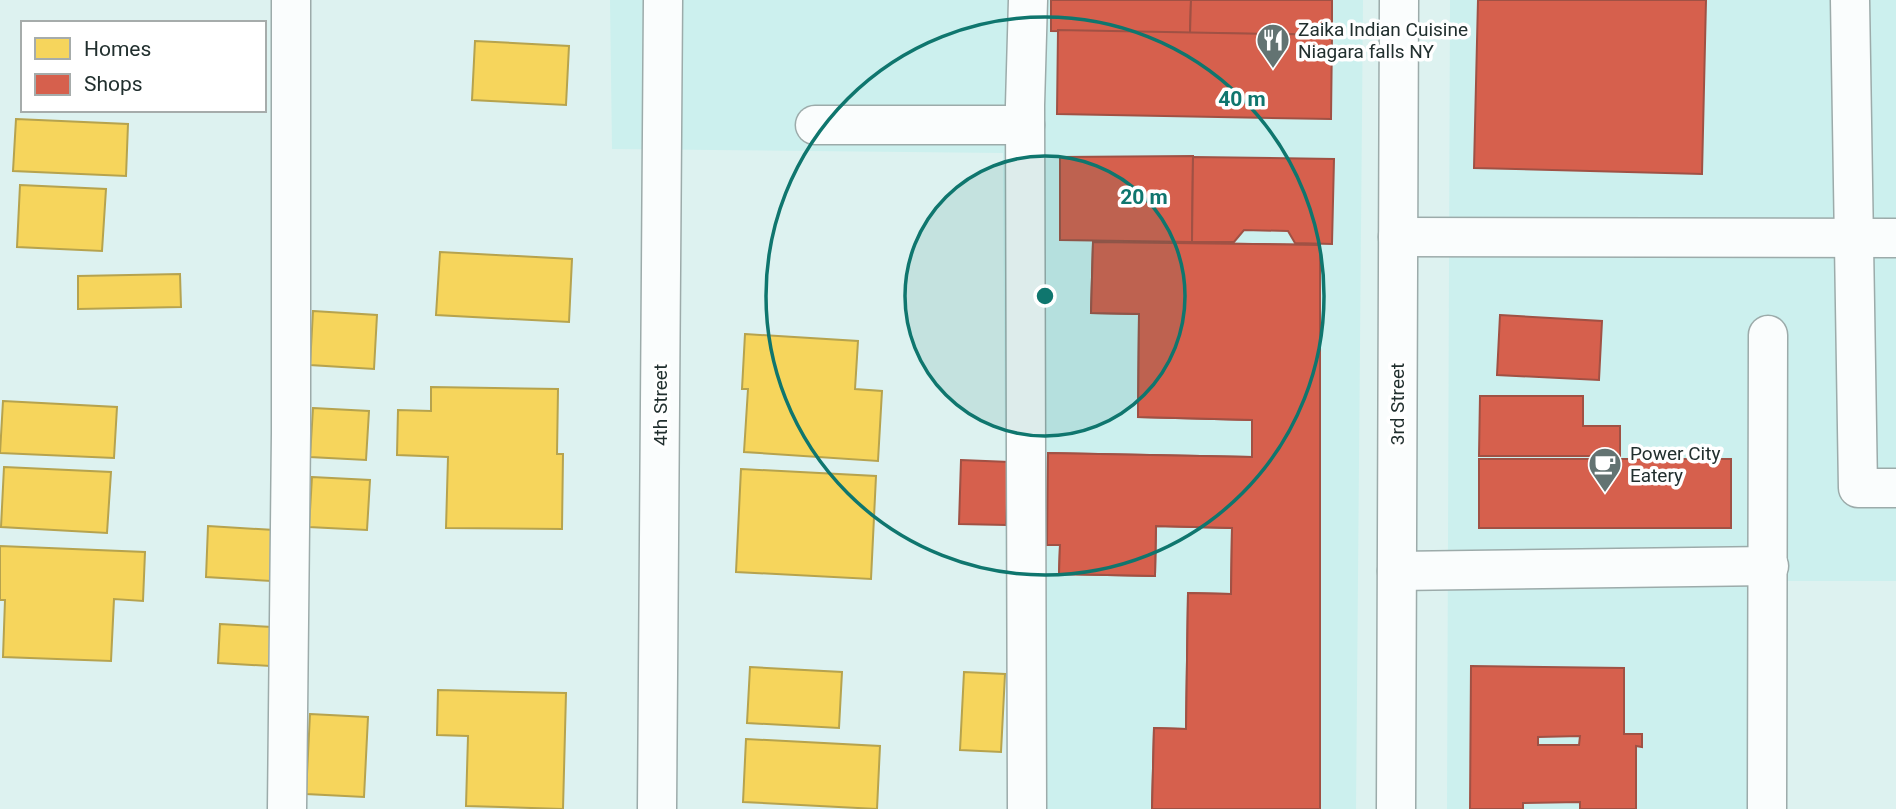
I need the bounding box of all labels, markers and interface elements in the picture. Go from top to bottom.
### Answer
place label: Zaika Indian Cuisine Niagara falls NY [1298,18,1468,63]
legend [21,21,266,112]
restaurant icon: Zaika Indian Cuisine Niagara falls NY [1254,21,1292,70]
text: Homes [84,37,151,61]
text: Shops [84,72,143,96]
text: 40 m [1218,87,1266,111]
text: 20 m [1120,185,1168,209]
centre of rings [1033,284,1057,308]
street label: 3rd Street [1386,363,1409,445]
street label: 4th Street [649,364,672,446]
place label: Power City Eatery [1630,442,1720,487]
cafe icon: Power City Eatery [1586,445,1624,494]

